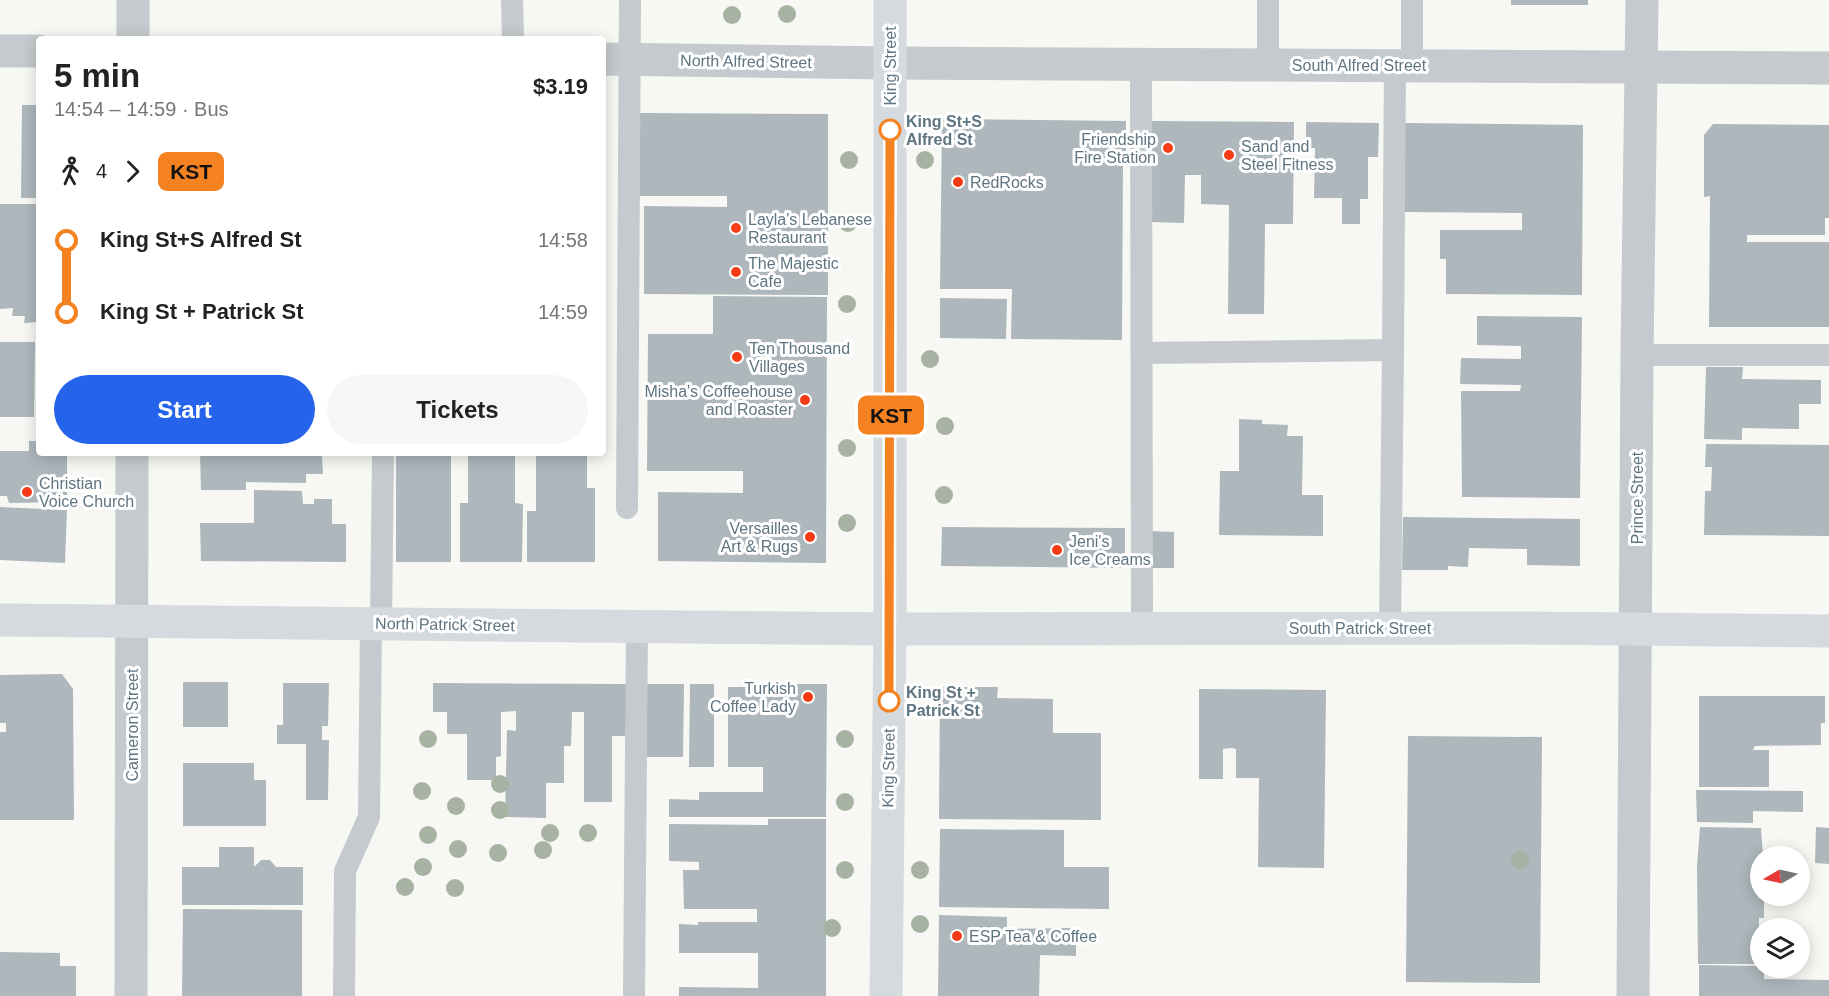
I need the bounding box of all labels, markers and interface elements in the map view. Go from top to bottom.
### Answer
street label: King Street [882,26,899,106]
street label: North Alfred Street [680,52,812,71]
text: 5 min [54,57,140,94]
street label: South Alfred Street [1292,57,1427,74]
text: $3.19 [533,74,588,99]
text: 14:54 – 14:59 · Bus [54,98,229,120]
place label: King St+S Alfred St [906,113,982,148]
marker: King St+S Alfred St [879,119,901,141]
place label: Friendship Fire Station [1074,131,1156,166]
place label: Sand and Steel Fitness [1241,138,1333,173]
marker: Friendship Fire Station [1161,141,1175,155]
marker: Sand and Steel Fitness [1222,148,1236,162]
icon: walk [54,155,87,188]
icon: forward [116,155,149,188]
text: 4 [96,160,107,182]
text: KST [170,160,212,183]
place label: RedRocks [970,174,1044,191]
marker: RedRocks [951,175,965,189]
place label: Layla's Lebanese Restaurant [748,211,872,246]
marker: Layla's Lebanese Restaurant [729,221,743,235]
text: King St+S Alfred St [100,227,301,252]
text: 14:58 [538,229,588,251]
place label: The Majestic Cafe [748,255,839,290]
marker: The Majestic Cafe [729,265,743,279]
text: King St + Patrick St [100,299,304,324]
text: 14:59 [538,301,588,323]
place label: Ten Thousand Villages [749,340,850,375]
marker: Ten Thousand Villages [730,350,744,364]
button: Start [54,375,315,444]
button: Tickets [327,375,588,444]
place label: Misha's Coffeehouse and Roaster [644,383,794,418]
marker: Misha's Coffeehouse and Roaster [798,393,812,407]
line badge: KST [856,396,926,434]
text: KST [870,404,912,427]
street label: Prince Street [1629,451,1646,544]
place label: Christian Voice Church [39,475,134,510]
marker: Christian Voice Church [20,485,34,499]
place label: Versailles Art & Rugs [721,520,798,555]
marker: Versailles Art & Rugs [803,530,817,544]
place label: Jeni's Ice Creams [1069,533,1151,568]
marker: Jeni's Ice Creams [1050,543,1064,557]
street label: North Patrick Street [375,615,515,634]
street label: South Patrick Street [1289,620,1432,637]
street label: Cameron Street [124,668,141,781]
place label: Turkish Coffee Lady [710,680,796,715]
place label: King St + Patrick St [906,684,980,719]
marker: Turkish Coffee Lady [801,690,815,704]
marker: King St + Patrick St [878,690,900,712]
street label: King Street [879,728,898,808]
north arrow [1750,846,1810,906]
map controls [1750,846,1810,978]
button: layers [1750,918,1810,978]
place label: ESP Tea & Coffee [969,928,1097,945]
marker: ESP Tea & Coffee [950,929,964,943]

